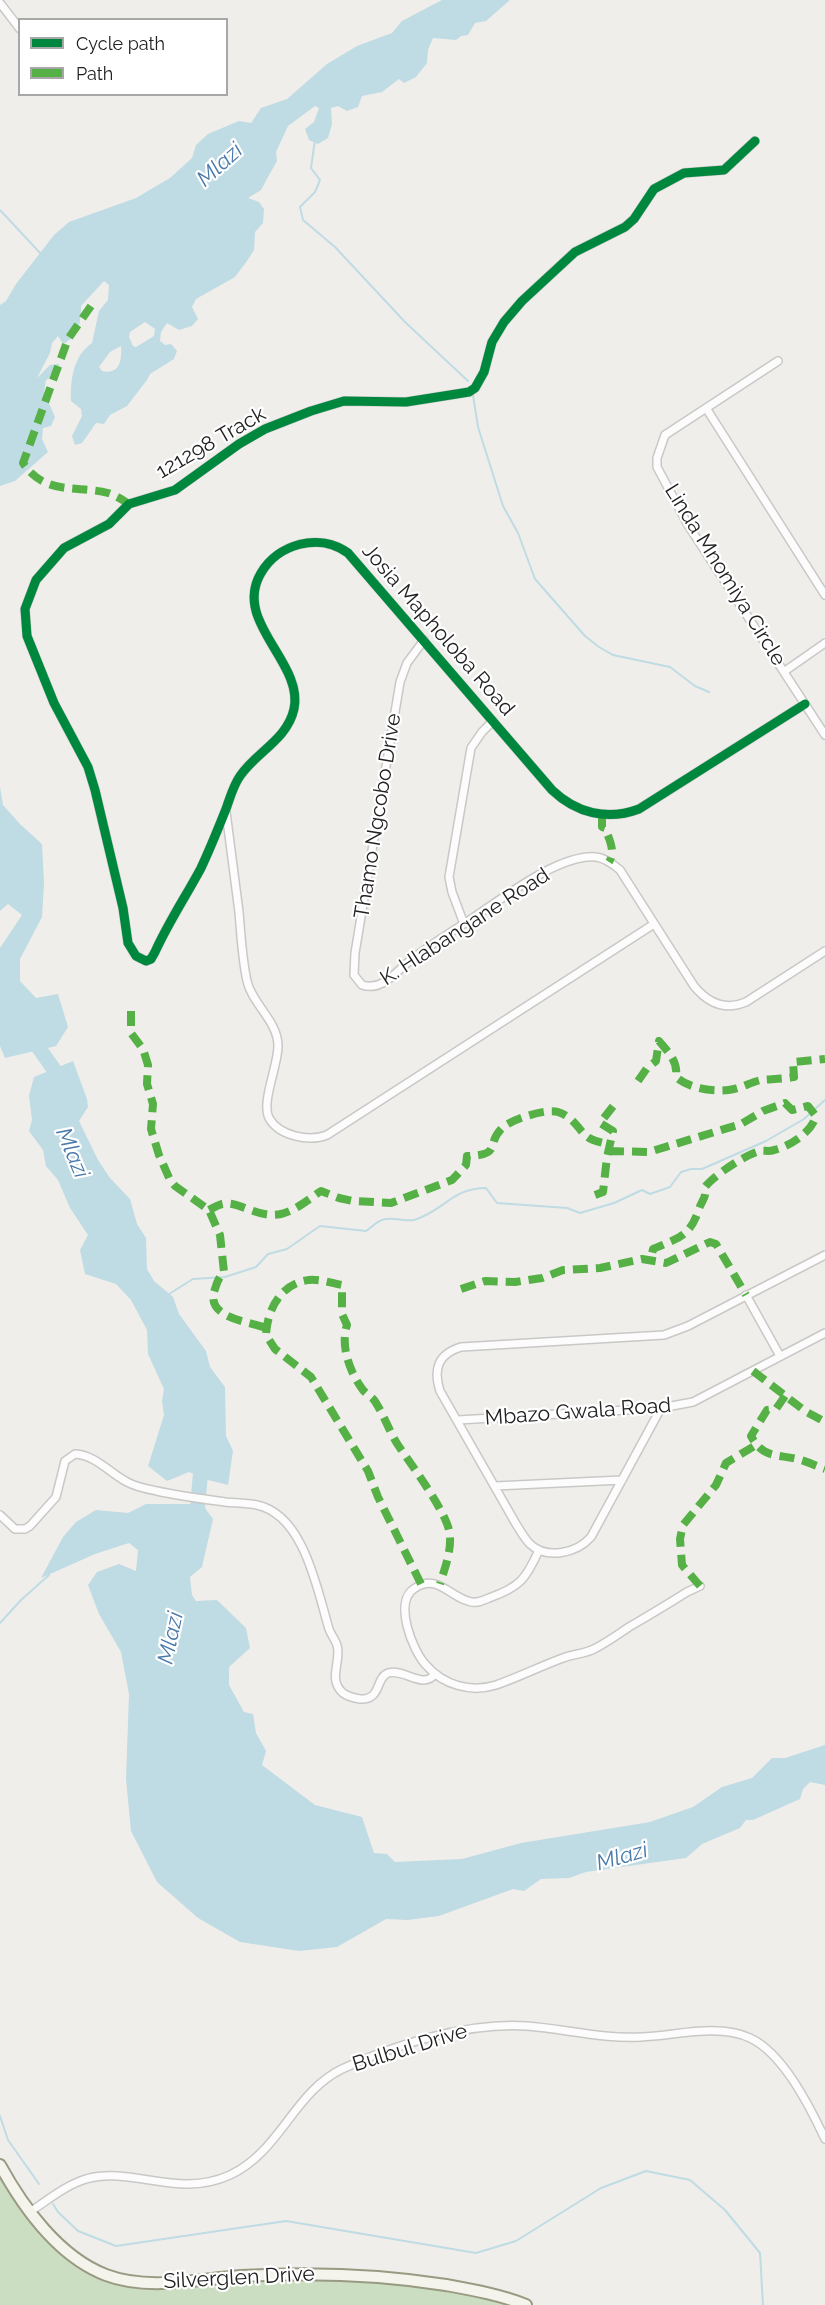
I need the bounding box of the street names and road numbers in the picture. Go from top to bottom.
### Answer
street label: 121298 Track [152,402,270,484]
street label: Linda Mnomiya Circle [659,480,791,670]
street label: Josia Mapholoba Road [356,539,520,721]
street label: Thamo Ngcobo Drive [349,712,407,920]
street label: K. Hlabangane Road [376,863,554,991]
street label: Mbazo Gwala Road [484,1393,672,1431]
street label: Bulbul Drive [350,2019,470,2077]
street label: Silverglen Drive [163,2261,315,2295]

